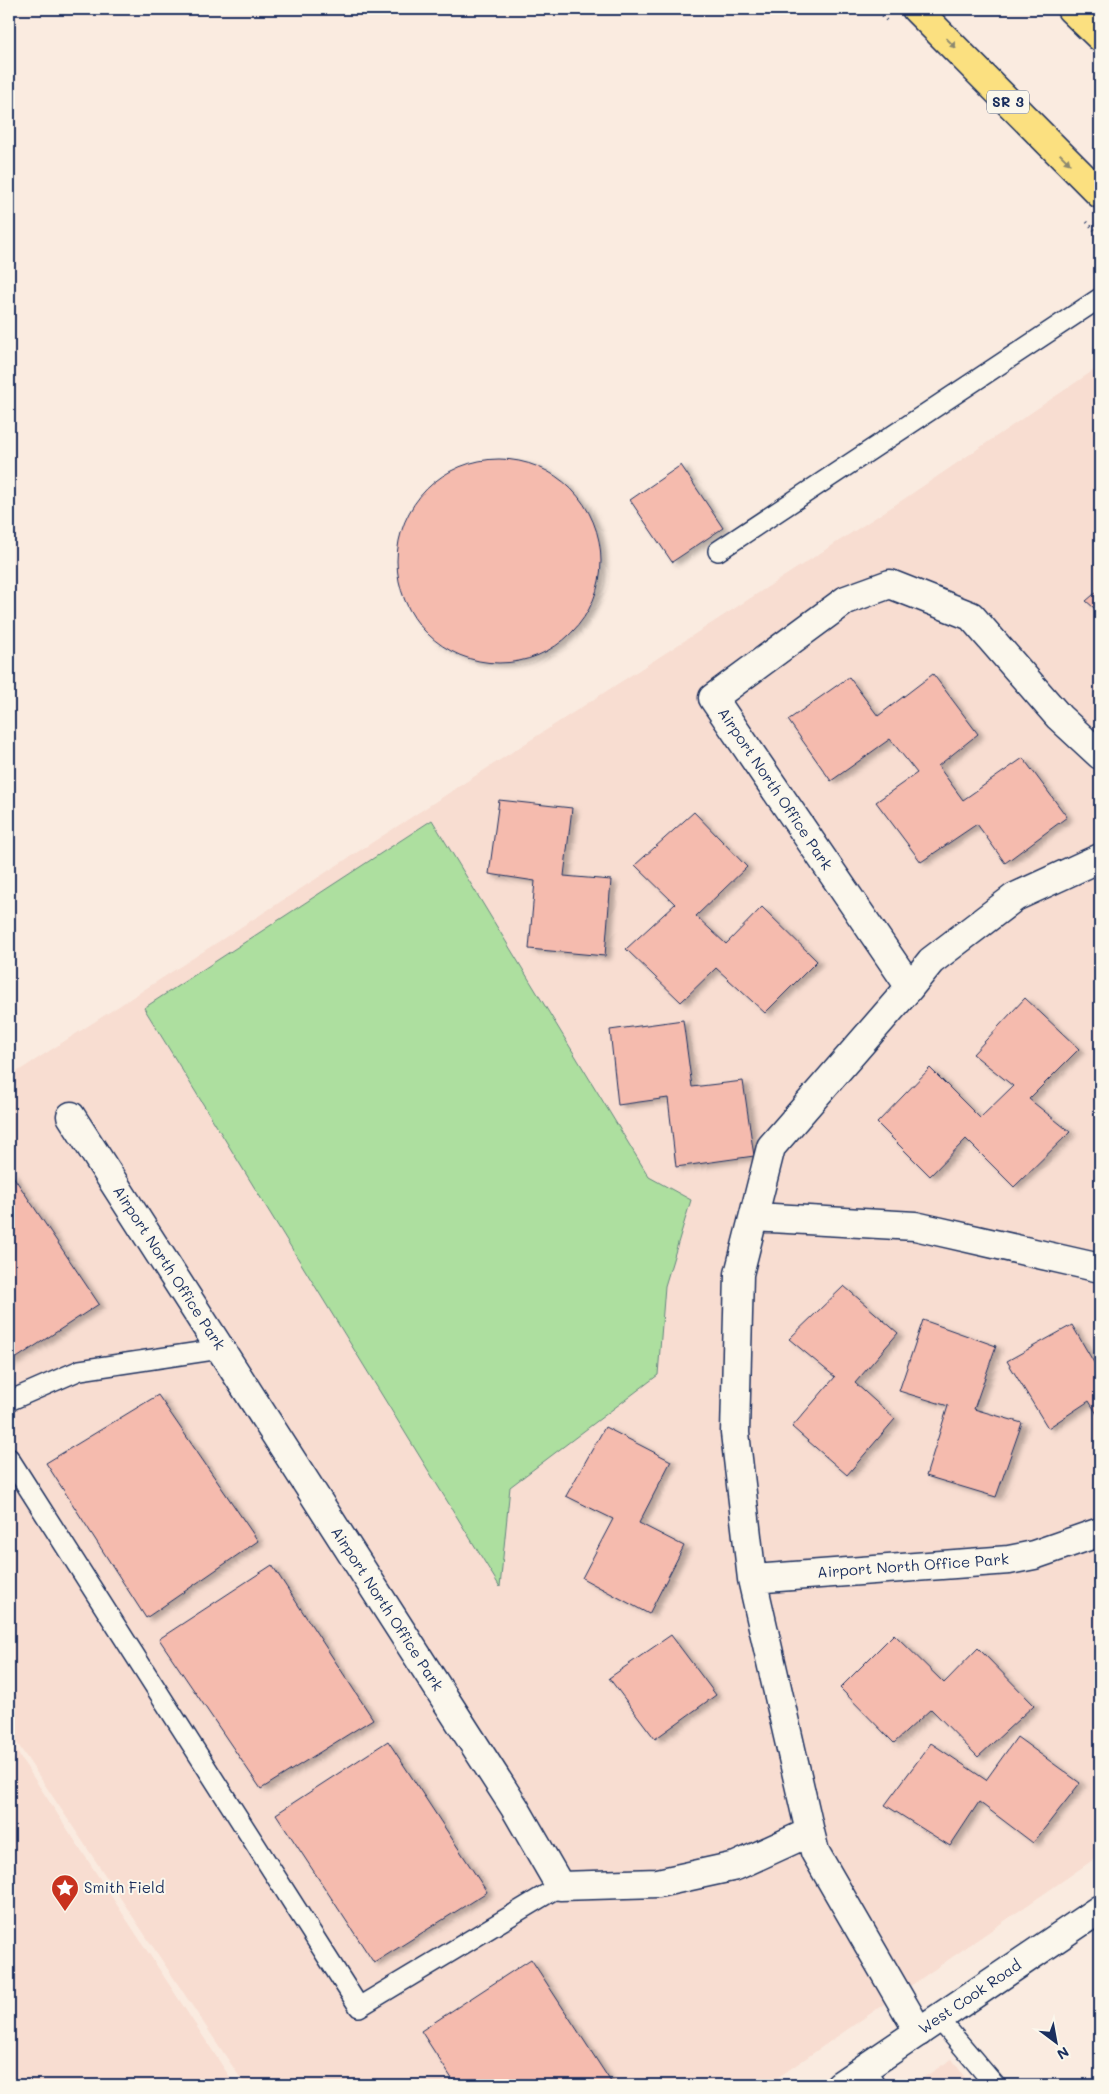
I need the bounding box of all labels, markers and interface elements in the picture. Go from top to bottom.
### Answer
one-way arrow [945,37,957,49]
road number: SR 3 [987,90,1029,114]
one-way arrow [1059,153,1071,165]
street label: Airport North Office Park [714,703,838,874]
street label: Airport North Office Park [109,1181,231,1353]
street label: Airport North Office Park [327,1522,449,1694]
street label: Airport North Office Park [816,1548,1009,1582]
place icon: Smith Field [50,1873,80,1912]
place label: Smith Field [84,1877,164,1897]
street label: West Cook Road [914,1954,1025,2038]
north arrow [1032,2016,1082,2066]
text: N [1054,2043,1073,2064]

